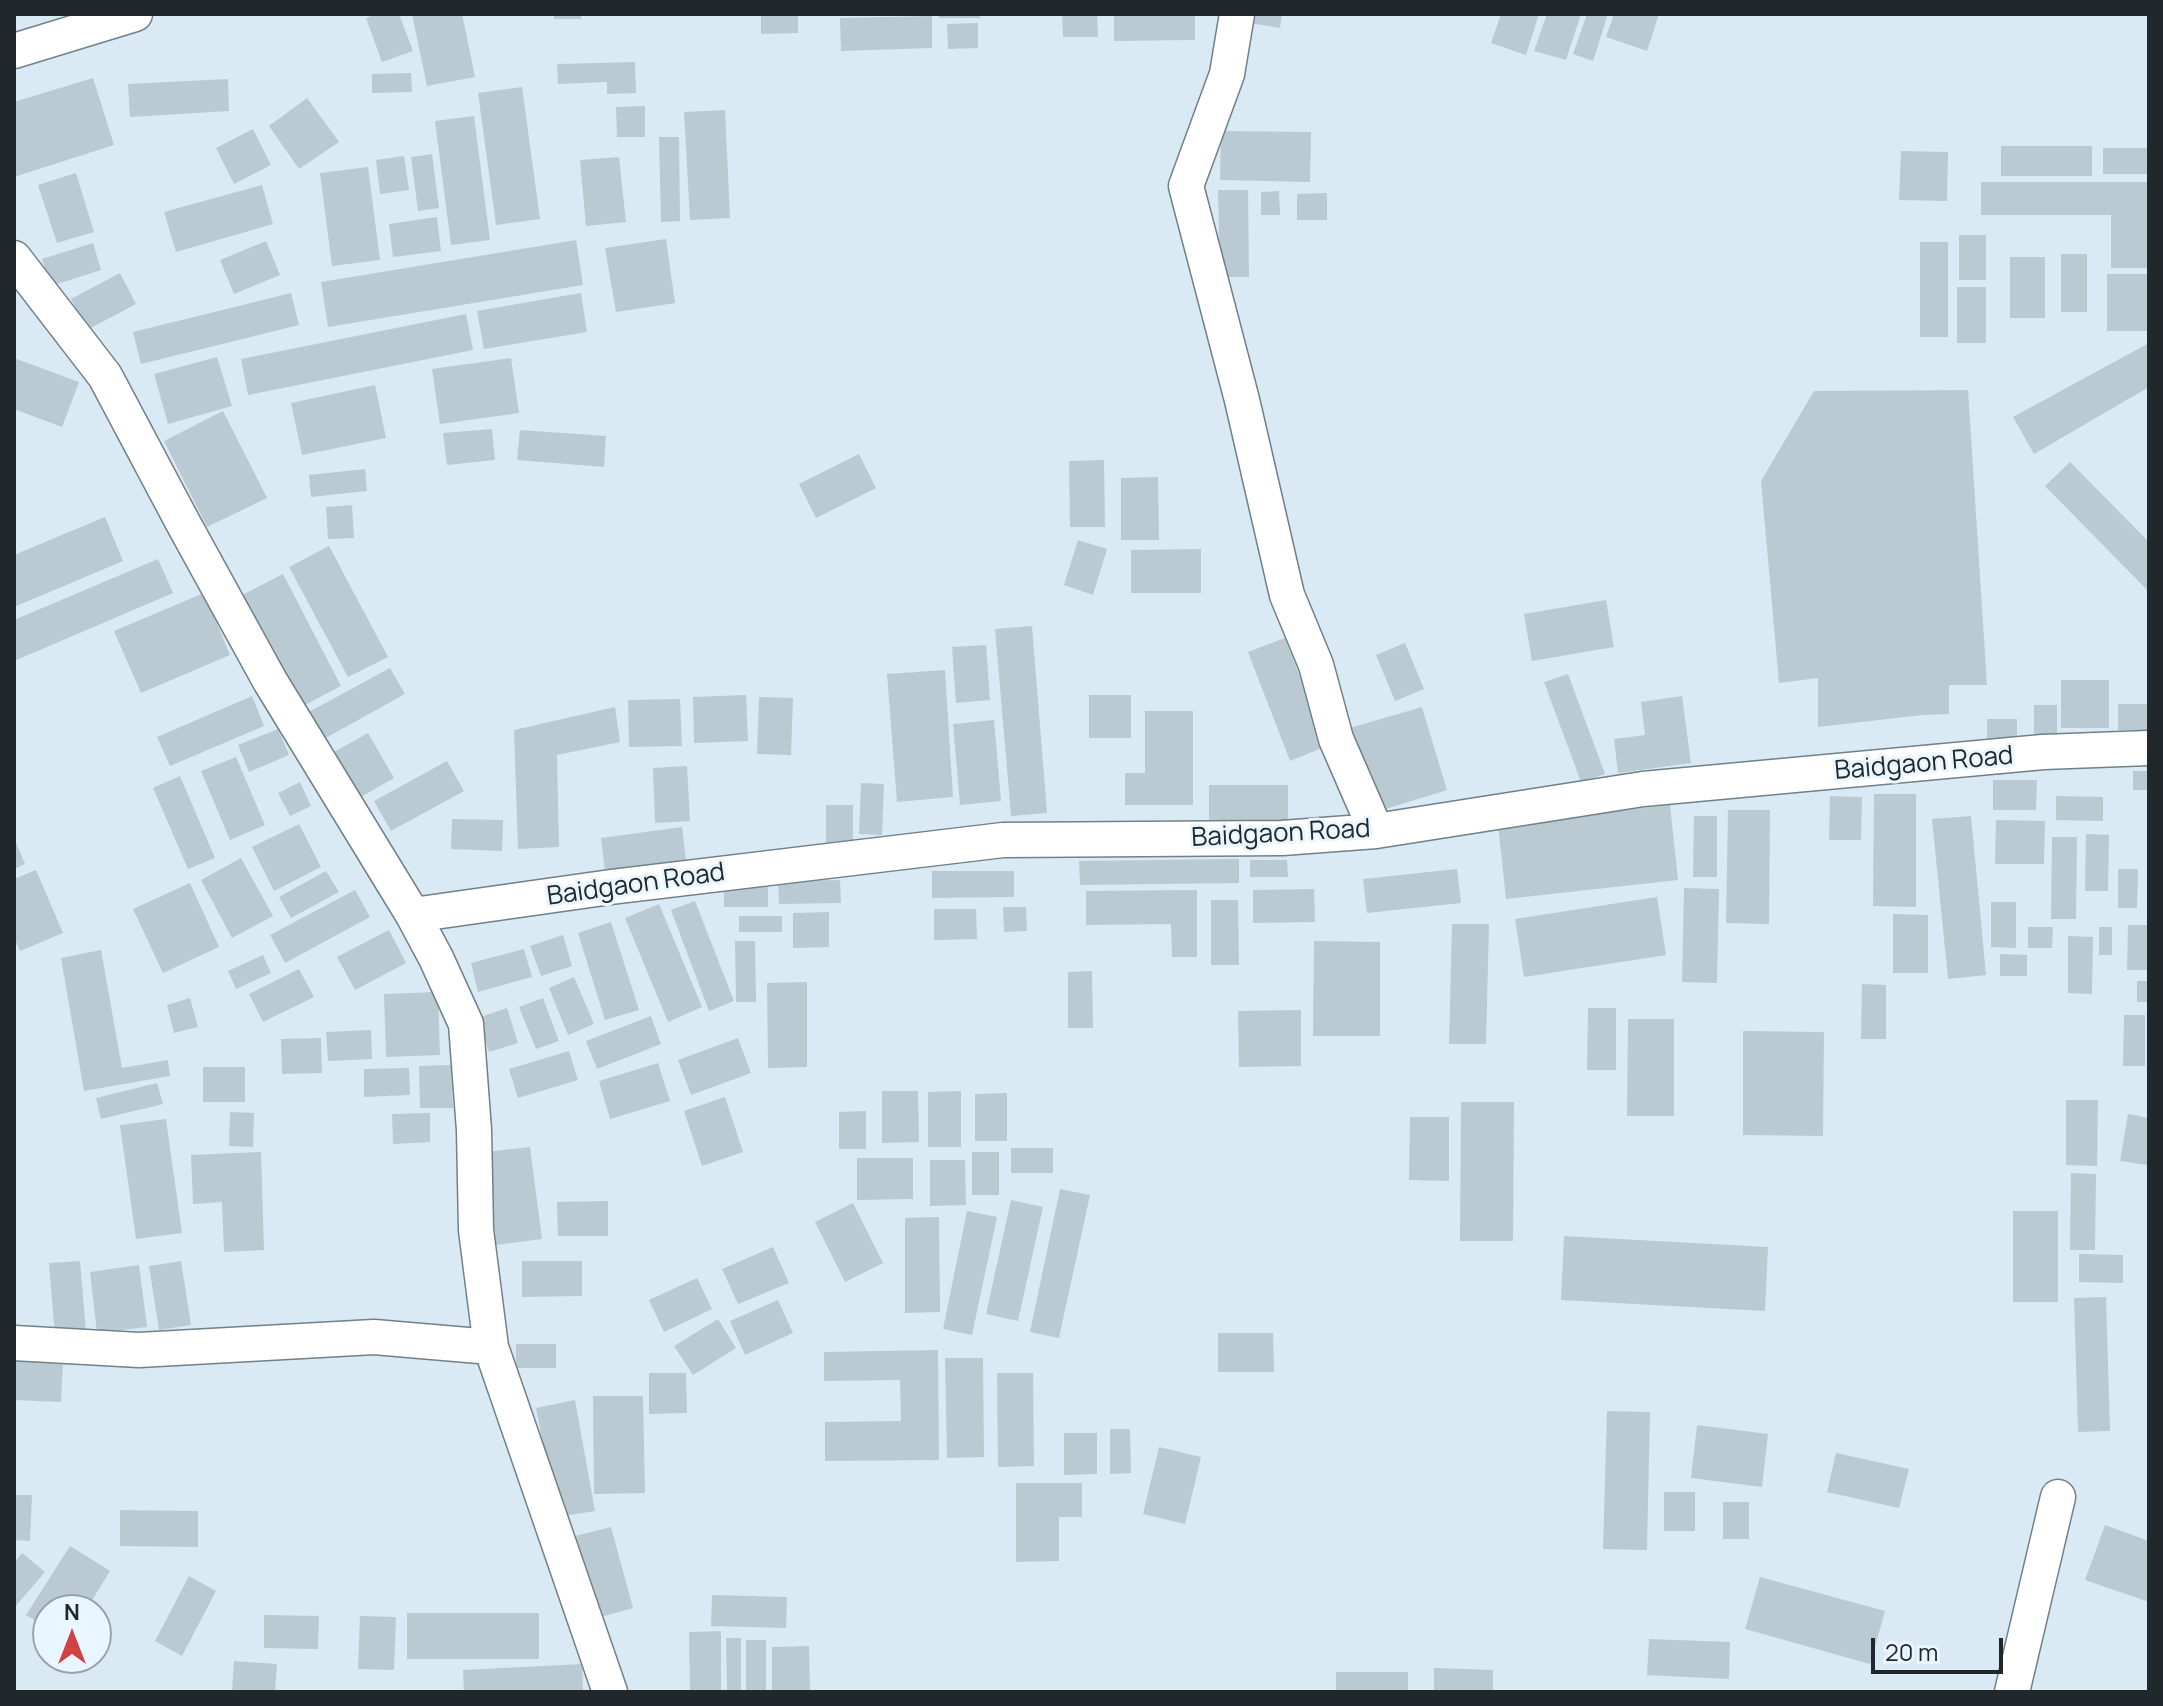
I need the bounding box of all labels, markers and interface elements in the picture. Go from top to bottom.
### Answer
street label: Baidgaon Road [1833,741,2015,787]
street label: Baidgaon Road [1191,814,1371,854]
street label: Baidgaon Road [545,857,727,913]
north arrow [32,1594,112,1674]
text: N [64,1597,80,1627]
scale bar [1875,1622,2007,1672]
text: 20 m [1885,1635,1938,1668]

